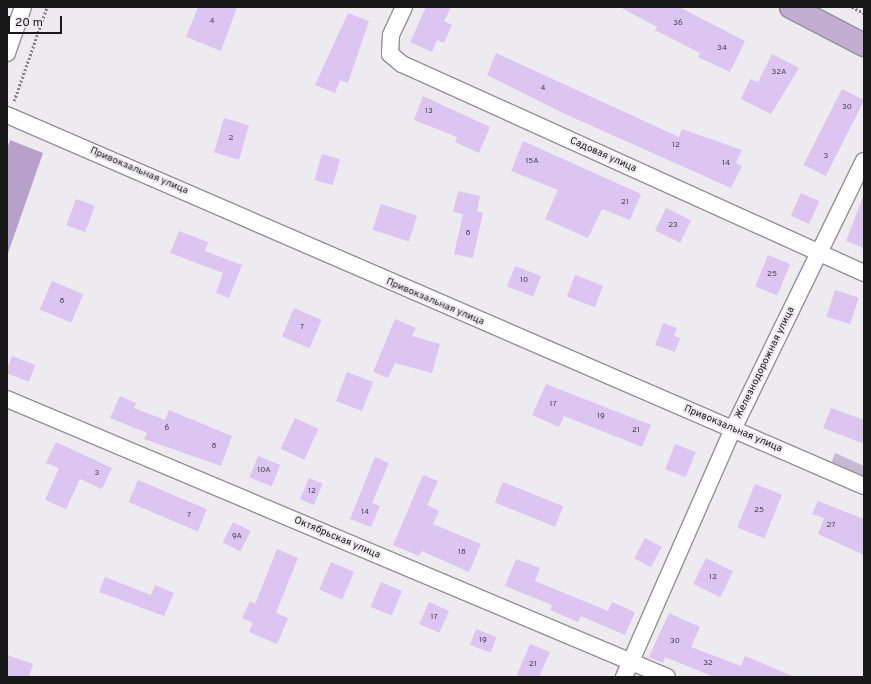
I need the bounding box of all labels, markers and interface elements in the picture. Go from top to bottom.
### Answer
scale bar [10,8,64,34]
text: 20 m [15,15,43,31]
house number: 4 [210,17,214,27]
house number: 36 [673,19,683,29]
house number: 34 [717,44,727,54]
house number: 32А [772,68,786,78]
house number: 4 [541,84,545,94]
house number: 30 [842,103,852,113]
house number: 13 [425,107,433,117]
house number: 2 [229,134,233,144]
street label: Садовая улица [568,135,638,175]
house number: 12 [672,141,680,151]
street label: Привокзальная улица [88,145,190,197]
house number: 3 [824,152,828,162]
house number: 15А [525,157,539,167]
house number: 14 [722,159,730,169]
house number: 21 [621,198,629,208]
house number: 23 [668,221,678,231]
house number: 8 [466,229,470,239]
house number: 25 [767,270,777,280]
street label: Привокзальная улица [384,276,486,328]
house number: 10 [520,276,528,286]
house number: 8 [60,297,64,307]
street label: Железнодорожная улица [733,305,797,421]
house number: 7 [300,323,304,333]
house number: 17 [549,400,557,410]
street label: Привокзальная улица [682,403,784,455]
house number: 19 [597,412,605,422]
house number: 6 [165,424,169,434]
house number: 21 [632,426,640,436]
house number: 8 [212,442,216,452]
house number: 10А [257,466,271,476]
house number: 3 [95,469,99,479]
house number: 12 [308,487,316,497]
house number: 25 [754,506,764,516]
house number: 14 [361,508,369,518]
house number: 7 [187,511,191,521]
street label: Октябрьская улица [292,514,382,562]
house number: 27 [827,521,835,531]
house number: 9А [232,532,242,542]
house number: 18 [458,548,466,558]
house number: 12 [709,573,717,583]
house number: 17 [430,613,438,623]
house number: 19 [479,636,487,646]
house number: 30 [670,637,680,647]
house number: 32 [703,659,713,669]
house number: 21 [529,660,537,670]

